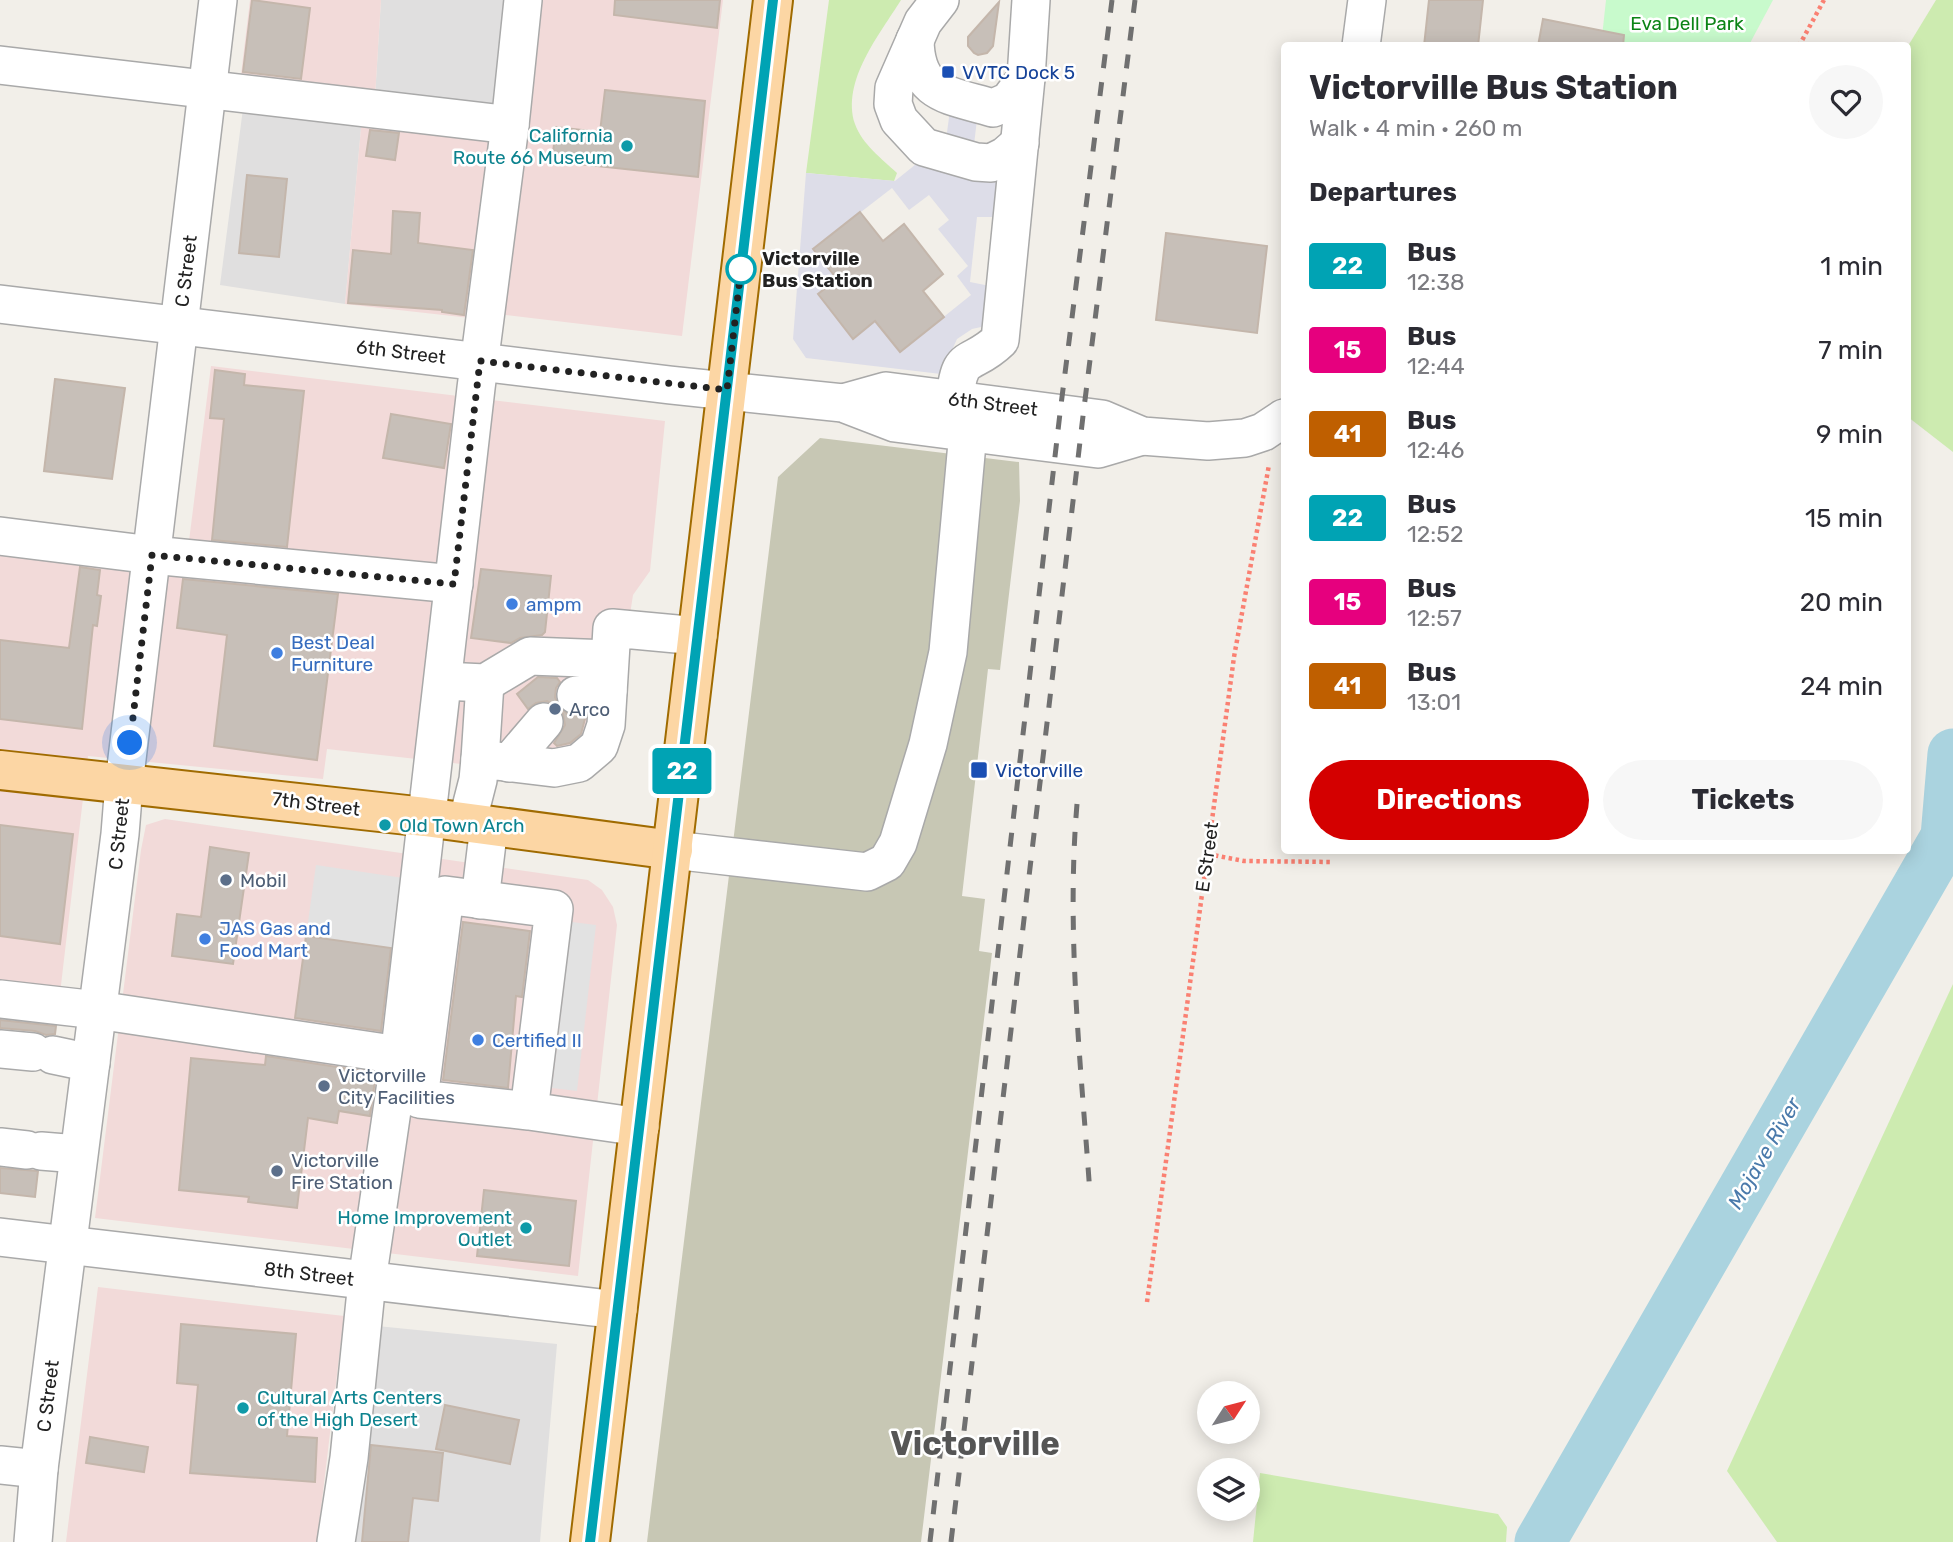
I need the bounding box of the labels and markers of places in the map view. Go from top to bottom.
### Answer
place label: VVTC Dock 5 [962,61,1075,84]
marker: VVTC Dock 5 [940,64,956,80]
place label: California Route 66 Museum [453,124,613,169]
marker: California Route 66 Museum [619,138,635,154]
place label: Victorville Bus Station [762,247,873,292]
marker: Victorville Bus Station [726,254,756,284]
place label: ampm [526,593,582,616]
marker: ampm [504,596,520,612]
place label: Best Deal Furniture [291,631,375,676]
marker: Best Deal Furniture [269,645,285,661]
place label: Arco [569,698,610,721]
marker: Arco [547,701,563,717]
place label: Victorville [995,759,1083,782]
marker: Victorville [969,760,989,780]
place label: Old Town Arch [399,814,525,837]
marker: Old Town Arch [377,817,393,833]
place label: Mobil [240,869,287,892]
marker: Mobil [218,872,234,888]
place label: JAS Gas and Food Mart [219,917,331,962]
marker: JAS Gas and Food Mart [197,931,213,947]
place label: Certified II [492,1029,582,1052]
marker: Certified II [470,1032,486,1048]
place label: Victorville City Facilities [338,1064,455,1109]
marker: Victorville City Facilities [316,1078,332,1094]
place label: Victorville Fire Station [291,1149,393,1194]
marker: Victorville Fire Station [269,1163,285,1179]
place label: Home Improvement Outlet [337,1206,513,1251]
marker: Home Improvement Outlet [518,1220,534,1236]
place label: Cultural Arts Centers of the High Desert [257,1386,442,1431]
marker: Cultural Arts Centers of the High Desert [235,1400,251,1416]

